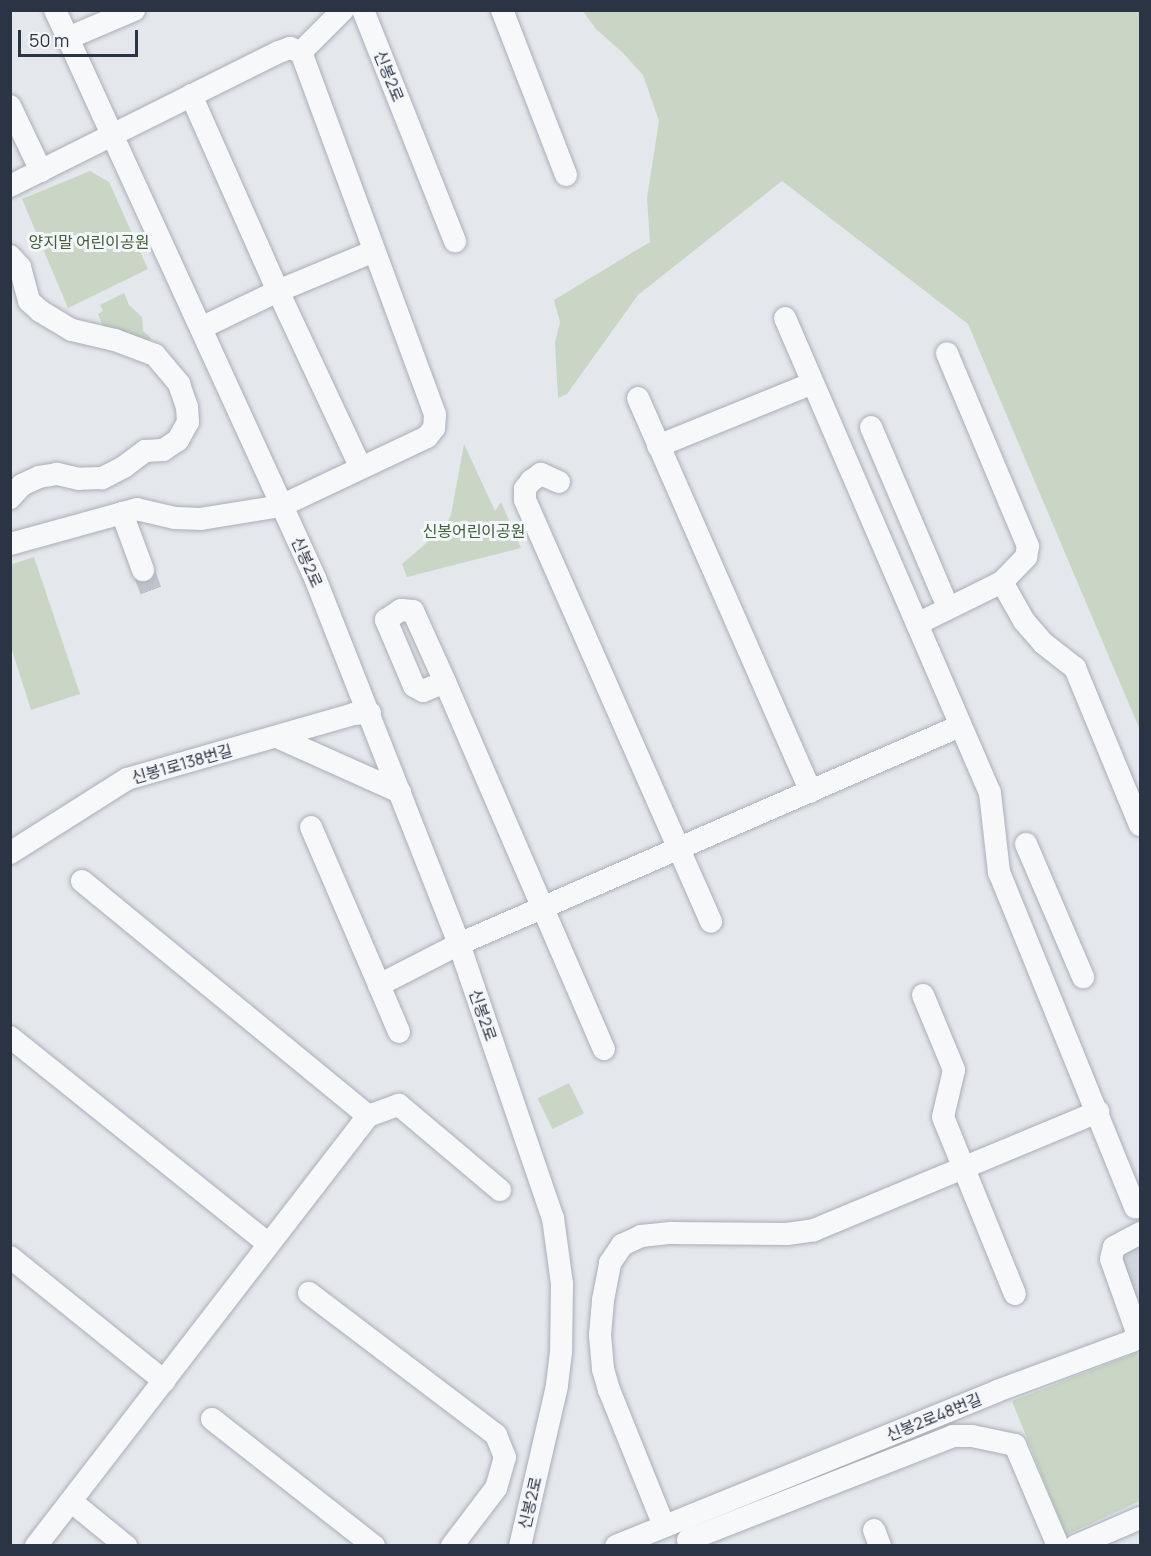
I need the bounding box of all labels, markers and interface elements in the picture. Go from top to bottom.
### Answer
scale bar [21,18,141,56]
text: 50 m [29,28,69,52]
street label: 신봉2로 [370,48,408,104]
park label: 양지말 어린이공원 [29,232,149,252]
park label: 신봉어린이공원 [422,521,526,541]
street label: 신봉2로 [287,534,327,590]
street label: 신봉1로138번길 [129,740,235,788]
street label: 신봉2로 [465,987,501,1043]
street label: 신봉2로48번길 [883,1389,985,1445]
street label: 신봉2로 [515,1475,545,1531]

